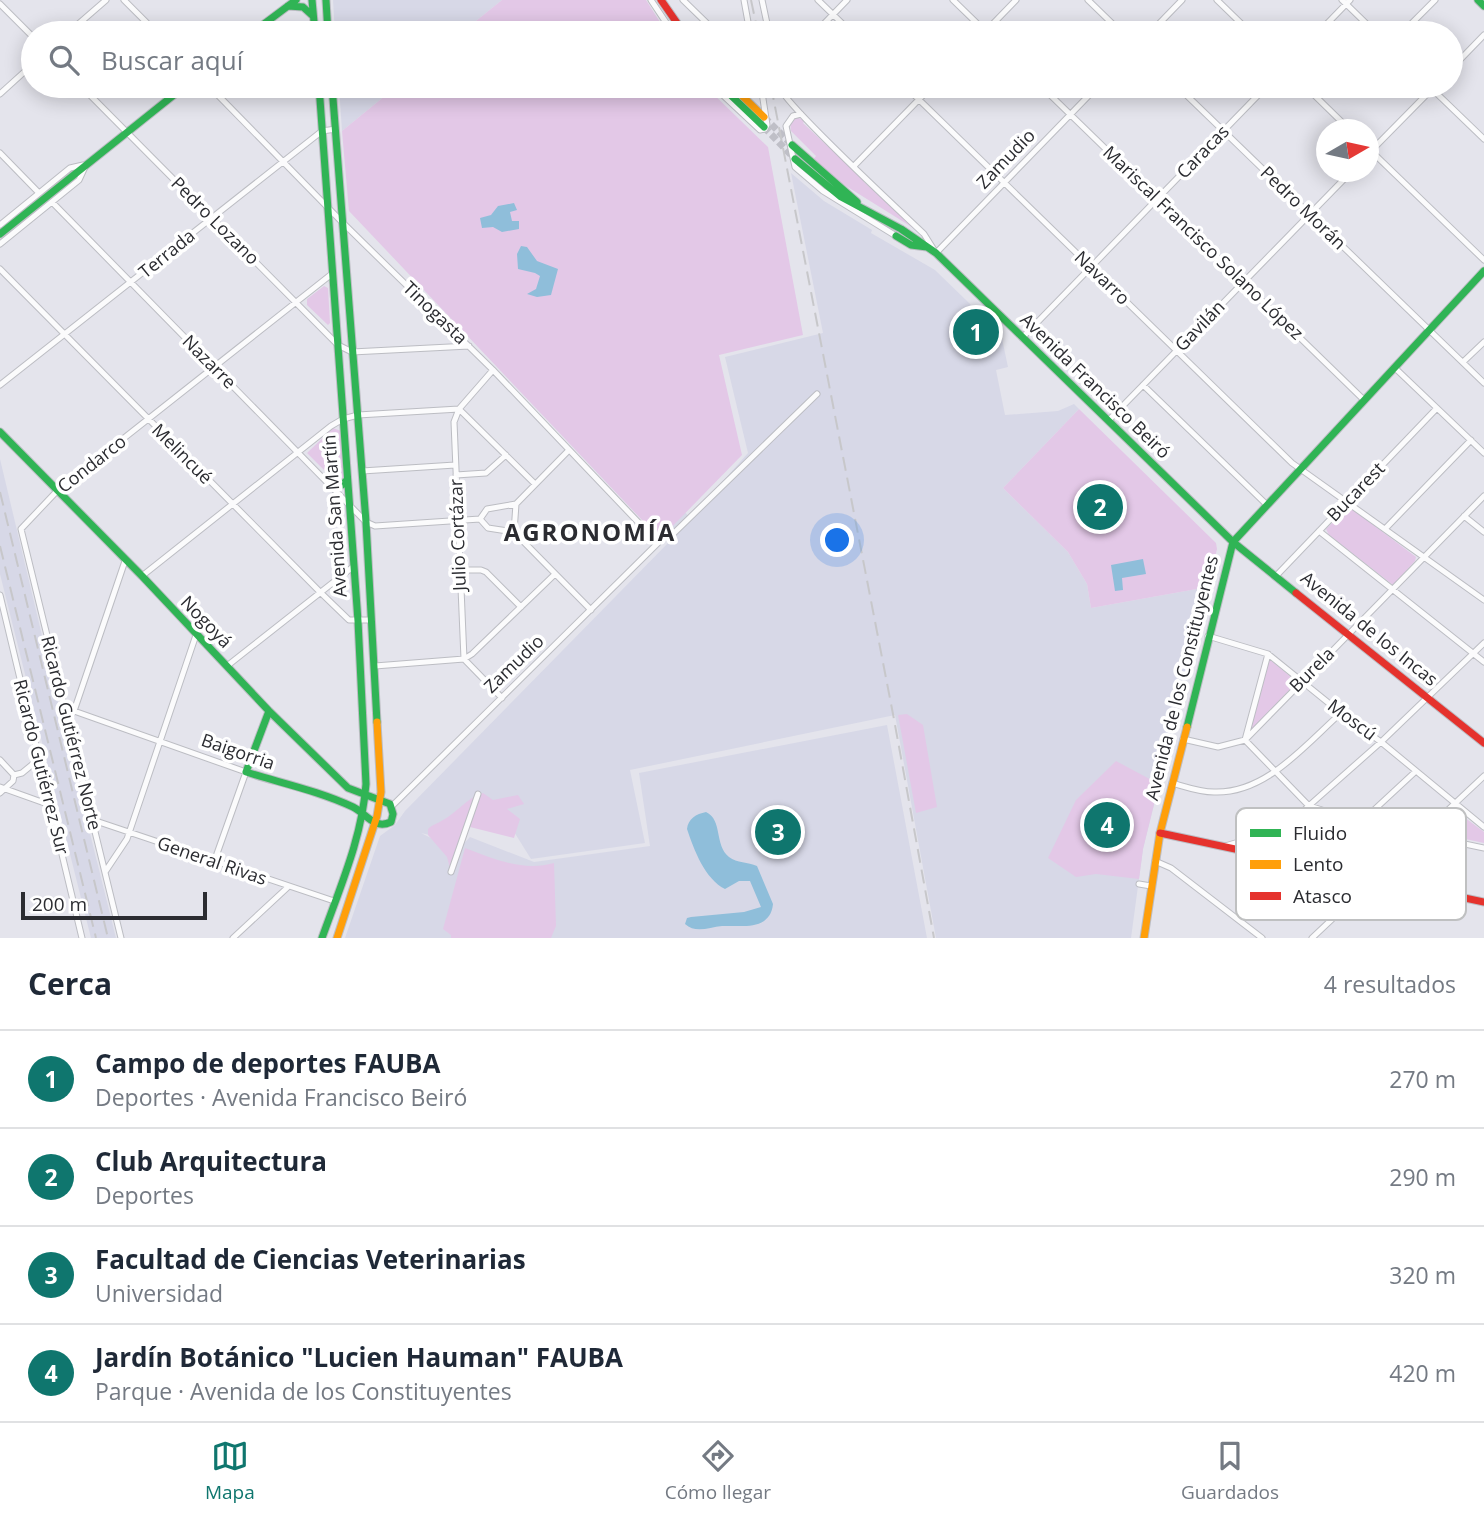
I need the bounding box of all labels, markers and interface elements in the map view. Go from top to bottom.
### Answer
search box [21,21,1463,98]
icon: search [45,41,83,79]
text: Buscar aquí [101,42,243,78]
street label: Caracas [1171,119,1234,183]
north arrow [1316,119,1379,182]
street label: Zamudio [971,123,1040,193]
street label: Mariscal Francisco Solano López [1098,140,1309,345]
street label: Pedro Morán [1256,160,1352,254]
street label: Pedro Lozano [166,171,265,270]
street label: Terrada [133,223,199,283]
street label: Navarro [1070,245,1136,310]
street label: Tinogasta [398,275,473,349]
street label: Gavilán [1169,295,1230,356]
pin: 1 [953,306,999,358]
street label: Avenida Francisco Beiró [1016,307,1176,463]
street label: Nazarre [178,329,242,393]
street label: Melincué [147,418,218,489]
street label: Condarco [52,429,131,498]
street label: Avenida San Martín [316,434,352,598]
street label: Bucarest [1321,456,1390,526]
street label: Julio Cortázar [443,478,471,594]
pin: 2 [1077,481,1123,533]
district label: AGRONOMÍA [504,515,676,548]
your location [820,523,854,557]
street label: Avenida de los Constituyentes [1139,553,1223,803]
street label: Avenida de los Incas [1296,566,1443,691]
street label: Nogoyá [176,590,238,653]
street label: Zamudio [478,629,548,698]
street label: Ricardo Gutiérrez Norte [36,633,108,832]
street label: Burela [1283,641,1339,697]
street label: Ricardo Gutiérrez Sur [9,677,75,857]
street label: Moscú [1323,693,1382,745]
street label: Baigorria [198,727,278,775]
pin: 4 [1084,799,1130,851]
pin: 3 [755,806,801,858]
legend [1236,808,1466,920]
text: Fluido [1293,820,1347,846]
street label: General Rivas [154,830,270,890]
text: Lento [1293,851,1343,877]
text: Atasco [1293,883,1352,909]
scale bar [21,889,206,921]
text: 200 m [32,891,87,917]
text: Cerca [28,963,112,1004]
text: 4 resultados [1324,968,1456,1000]
text: Campo de deportes FAUBA [95,1045,440,1081]
text: 1 [44,1063,58,1095]
text: 270 m [1389,1063,1456,1095]
text: Deportes · Avenida Francisco Beiró [95,1081,467,1113]
text: Club Arquitectura [95,1143,327,1179]
text: 2 [44,1161,58,1193]
text: 290 m [1389,1161,1456,1193]
text: Deportes [95,1179,194,1211]
text: Facultad de Ciencias Veterinarias [95,1241,526,1277]
text: 3 [44,1259,58,1291]
text: 320 m [1389,1259,1456,1291]
text: Universidad [95,1277,223,1309]
text: Jardín Botánico "Lucien Hauman" FAUBA [95,1339,623,1375]
text: 4 [44,1357,58,1389]
text: 420 m [1389,1357,1456,1389]
text: Parque · Avenida de los Constituyentes [95,1375,512,1407]
tab: Mapa [205,1437,255,1505]
tab: Cómo llegar [665,1437,771,1505]
tab: Guardados [1181,1437,1279,1505]

